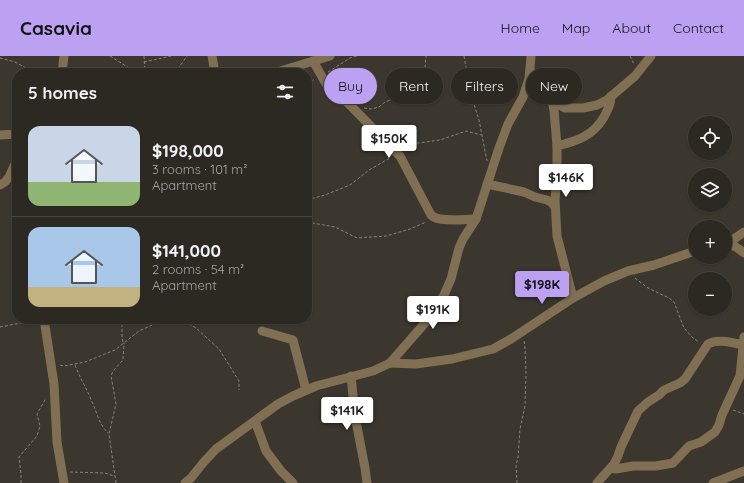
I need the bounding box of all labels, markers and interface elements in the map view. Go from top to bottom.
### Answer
text: Casavia [20,16,92,40]
text: Home [501,19,540,37]
text: Map [562,19,590,37]
text: About [612,19,651,37]
text: Contact [673,19,724,37]
chip: Buy [324,68,377,104]
chip: Rent [385,68,443,104]
chip: Filters [451,68,518,104]
chip: New [526,68,582,104]
icon: filters [274,81,296,103]
text: 5 homes [28,82,97,103]
map controls [688,116,732,316]
button: locate [688,116,732,160]
pin: $150K [361,125,417,159]
text: $150K [371,130,407,146]
text: $198,000 [152,140,224,161]
icon: home [60,142,108,190]
text: 3 rooms · 101 m² [152,161,247,177]
pin: $146K [538,164,594,198]
button: layers [688,168,732,212]
text: $146K [548,169,584,185]
text: Apartment [152,177,217,193]
button: + [688,220,732,264]
text: $141,000 [152,240,221,261]
icon: home [60,243,108,291]
text: 2 rooms · 54 m² [152,261,244,277]
pin: $198K [514,271,570,305]
button: − [688,272,732,316]
text: $198K [524,276,560,292]
text: Apartment [152,277,217,293]
pin: $191K [405,296,461,330]
text: $191K [416,301,450,317]
pin: $141K [319,397,375,431]
text: $141K [330,402,364,418]

